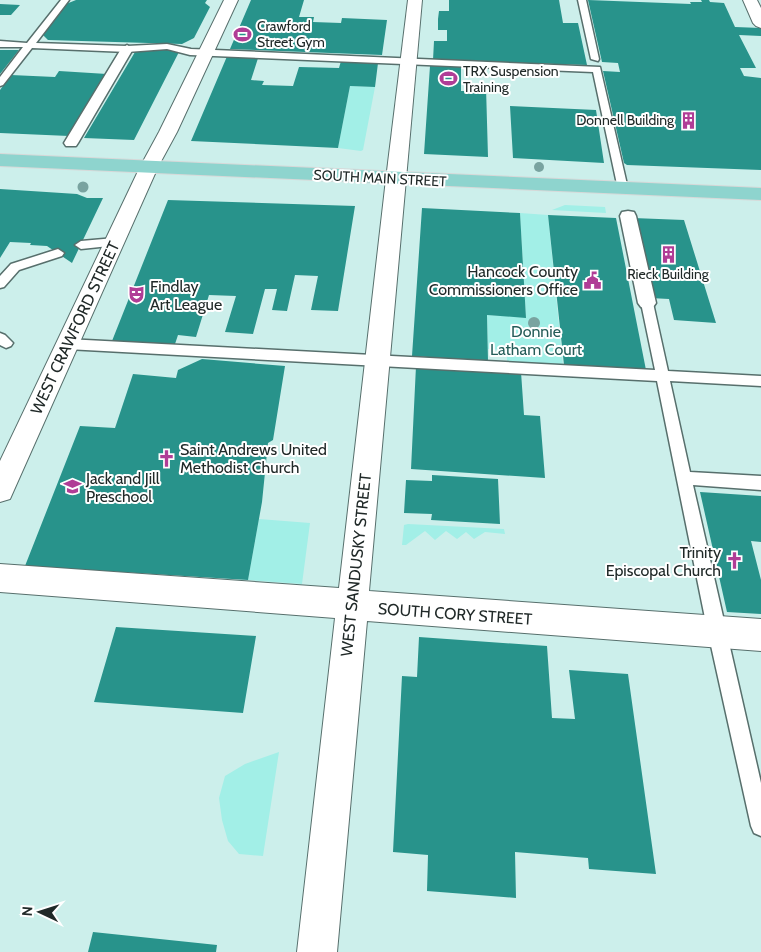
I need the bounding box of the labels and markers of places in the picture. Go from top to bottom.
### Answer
place label: Crawford Street Gym [257,17,325,51]
sports icon: Crawford Street Gym [233,24,253,44]
place label: TRX Suspension Training [463,62,559,96]
sports icon: TRX Suspension Training [439,69,459,89]
building icon: Donnell Building [678,110,698,130]
place label: Donnell Building [576,111,675,129]
building icon: Rieck Building [658,244,678,264]
place label: Hancock County Commissioners Office [429,262,578,299]
place label: Rieck Building [627,265,710,283]
public building icon: Hancock County Commissioners Office [582,270,602,290]
place label: Findlay Art League [150,277,222,314]
theatre icon: Findlay Art League [126,285,146,305]
place label: Saint Andrews United Methodist Church [180,440,327,477]
church icon: Saint Andrews United Methodist Church [156,448,176,468]
place label: Jack and Jill Preschool [85,469,160,506]
school or university icon: Jack and Jill Preschool [62,477,82,497]
place label: Trinity Episcopal Church [606,543,721,580]
church icon: Trinity Episcopal Church [725,551,745,571]

